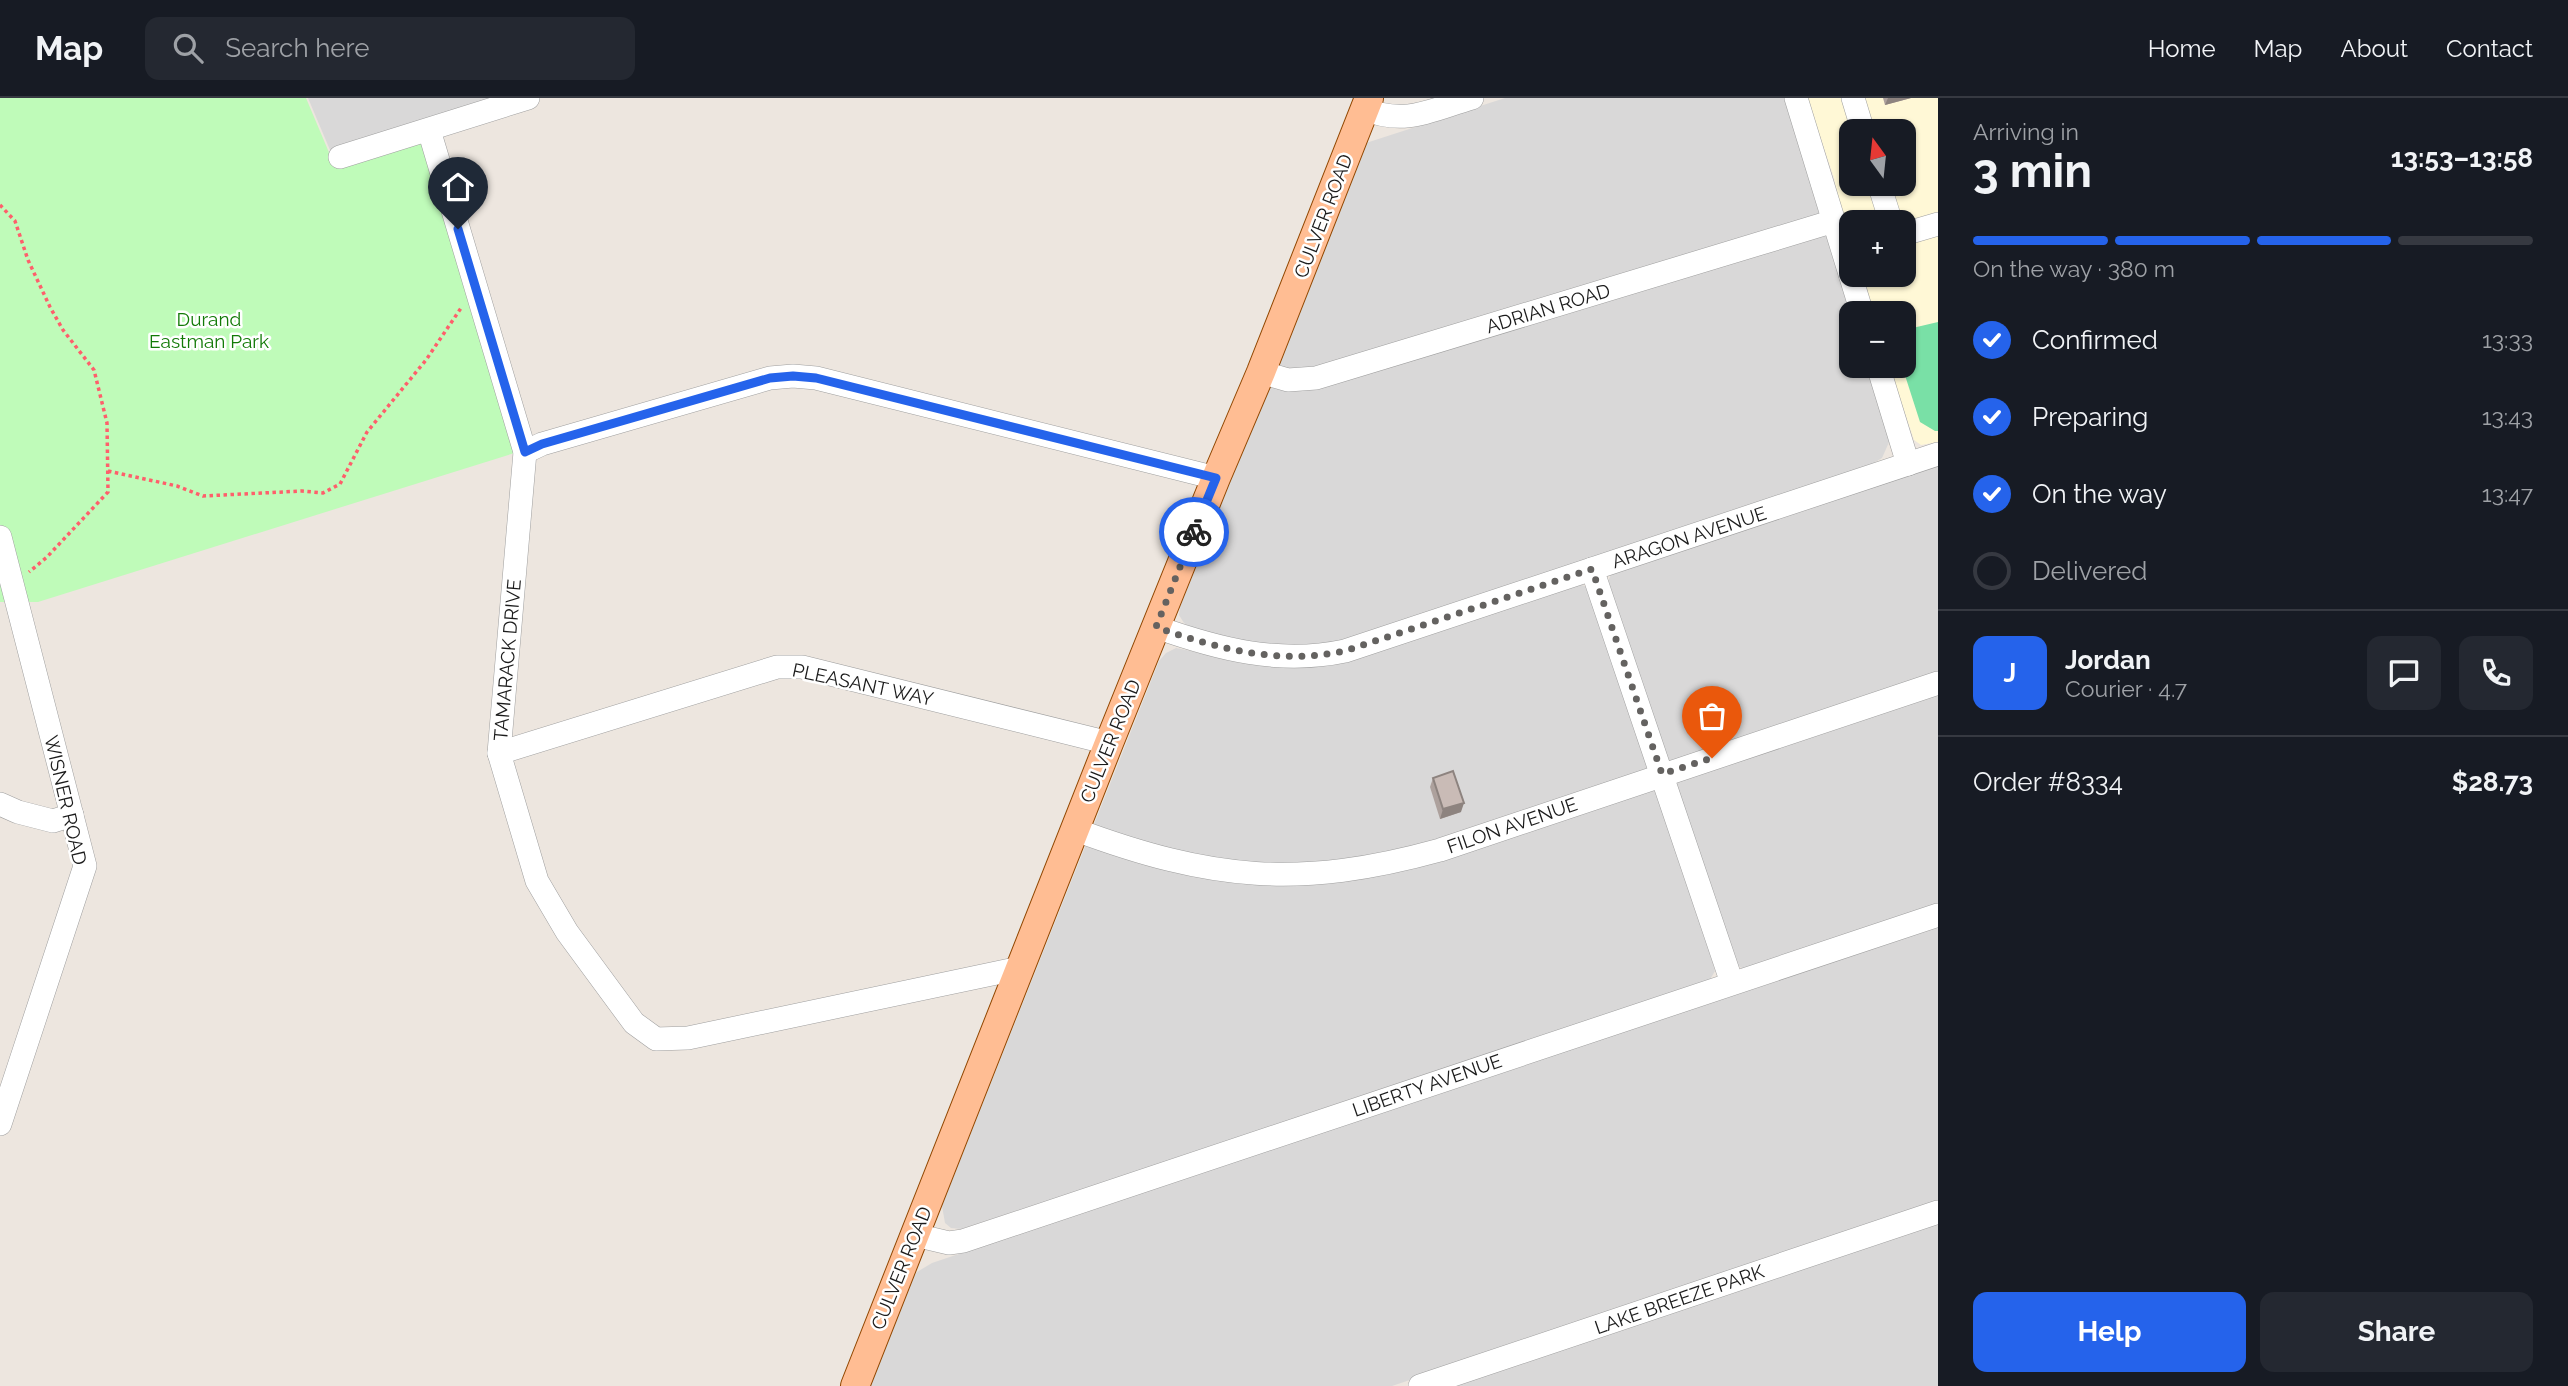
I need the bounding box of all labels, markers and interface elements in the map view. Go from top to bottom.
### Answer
search box [145,17,635,80]
text: Map [35,29,103,68]
icon: search [169,29,207,67]
text: Search here [225,33,370,63]
text: Home [2148,34,2216,63]
text: Map [2254,34,2302,63]
text: About [2340,34,2408,63]
text: Contact [2446,34,2533,63]
text: Arriving in [1973,118,2079,145]
north arrow [1839,119,1916,196]
map controls [1839,119,1916,378]
text: 13:53–13:58 [2391,143,2533,173]
text: 3 min [1973,144,2092,198]
street label: CULVER ROAD [1289,151,1357,281]
pin [428,157,488,229]
icon: home [439,168,477,206]
button: + [1839,210,1916,287]
text: On the way · 380 m [1973,255,2175,282]
street label: ADRIAN ROAD [1483,279,1613,337]
button: − [1839,301,1916,378]
park label: Durand Eastman Park [149,308,269,352]
icon: check [1973,321,2011,359]
text: Confirmed [2032,325,2158,355]
text: 13:33 [2482,326,2533,353]
icon: check [1973,398,2011,436]
text: Preparing [2032,402,2148,432]
text: 13:43 [2482,403,2533,430]
icon: check [1973,475,2011,513]
text: On the way [2032,479,2167,509]
text: 13:47 [2482,480,2533,507]
courier [1159,497,1229,567]
street label: ARAGON AVENUE [1609,502,1769,572]
icon: bike [1175,513,1213,551]
text: Delivered [2032,556,2147,586]
street label: TAMARACK DRIVE [489,578,525,742]
button: chat [2367,636,2441,710]
button: phone [2459,636,2533,710]
text: Jordan [2065,645,2151,675]
street label: PLEASANT WAY [790,658,936,710]
text: J [2004,658,2016,688]
text: Courier · 4.7 [2065,675,2187,702]
street label: CULVER ROAD [1075,676,1145,806]
pin [1682,686,1742,758]
icon: bag [1693,697,1731,735]
street label: WISNER ROAD [40,733,92,867]
text: Order #8334 [1973,767,2123,797]
text: $28.73 [2452,767,2533,797]
street label: FILON AVENUE [1444,792,1580,858]
street label: LIBERTY AVENUE [1349,1049,1505,1121]
street label: CULVER ROAD [866,1203,936,1333]
street label: LAKE BREEZE PARK [1592,1259,1767,1338]
button: Help [1973,1292,2246,1372]
button: Share [2260,1292,2533,1372]

